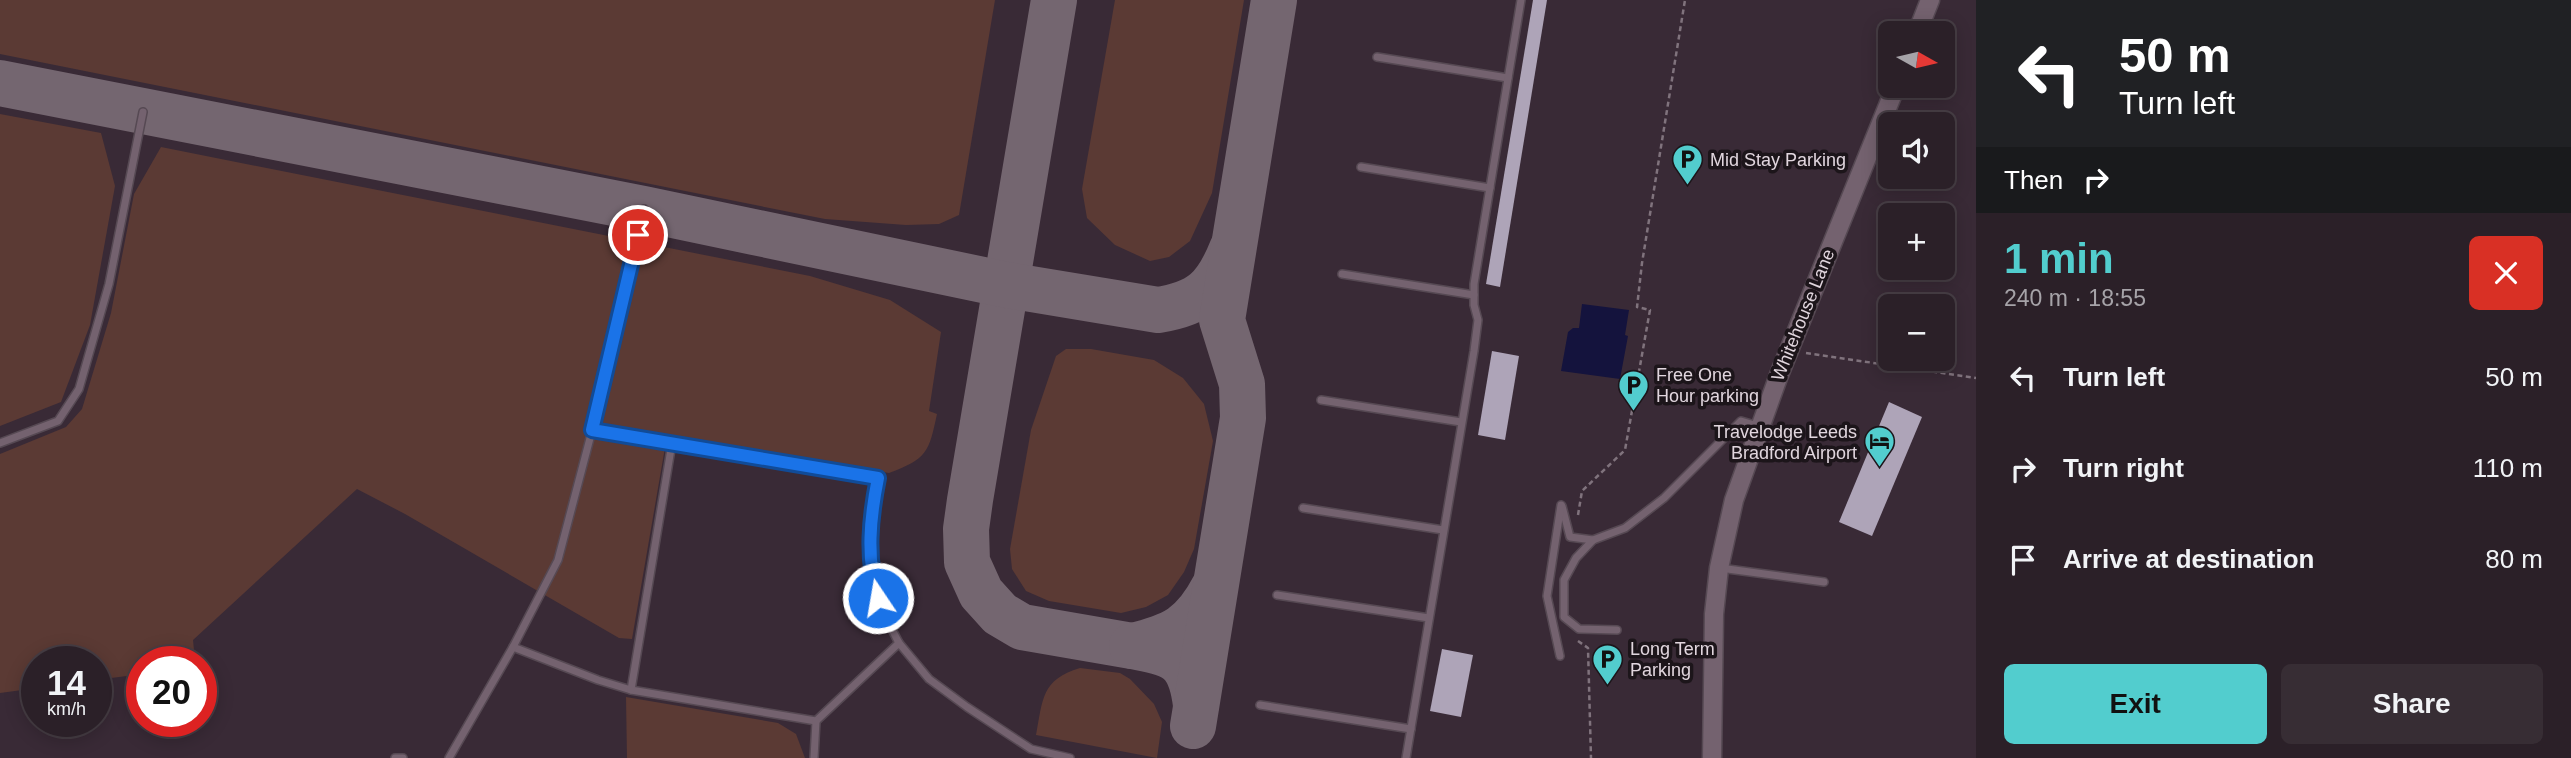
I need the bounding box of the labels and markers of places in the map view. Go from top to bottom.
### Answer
parking icon: Mid Stay Parking [1670,143,1704,187]
place label: Mid Stay Parking [1710,150,1846,170]
pin [608,205,668,265]
place label: Free One Hour parking [1656,365,1759,406]
parking icon: Free One Hour parking [1616,368,1650,412]
place label: Travelodge Leeds Bradford Airport [1714,422,1857,463]
hotel icon: Travelodge Leeds Bradford Airport [1863,425,1897,469]
place label: Long Term Parking [1630,639,1715,680]
parking icon: Long Term Parking [1590,642,1624,686]

